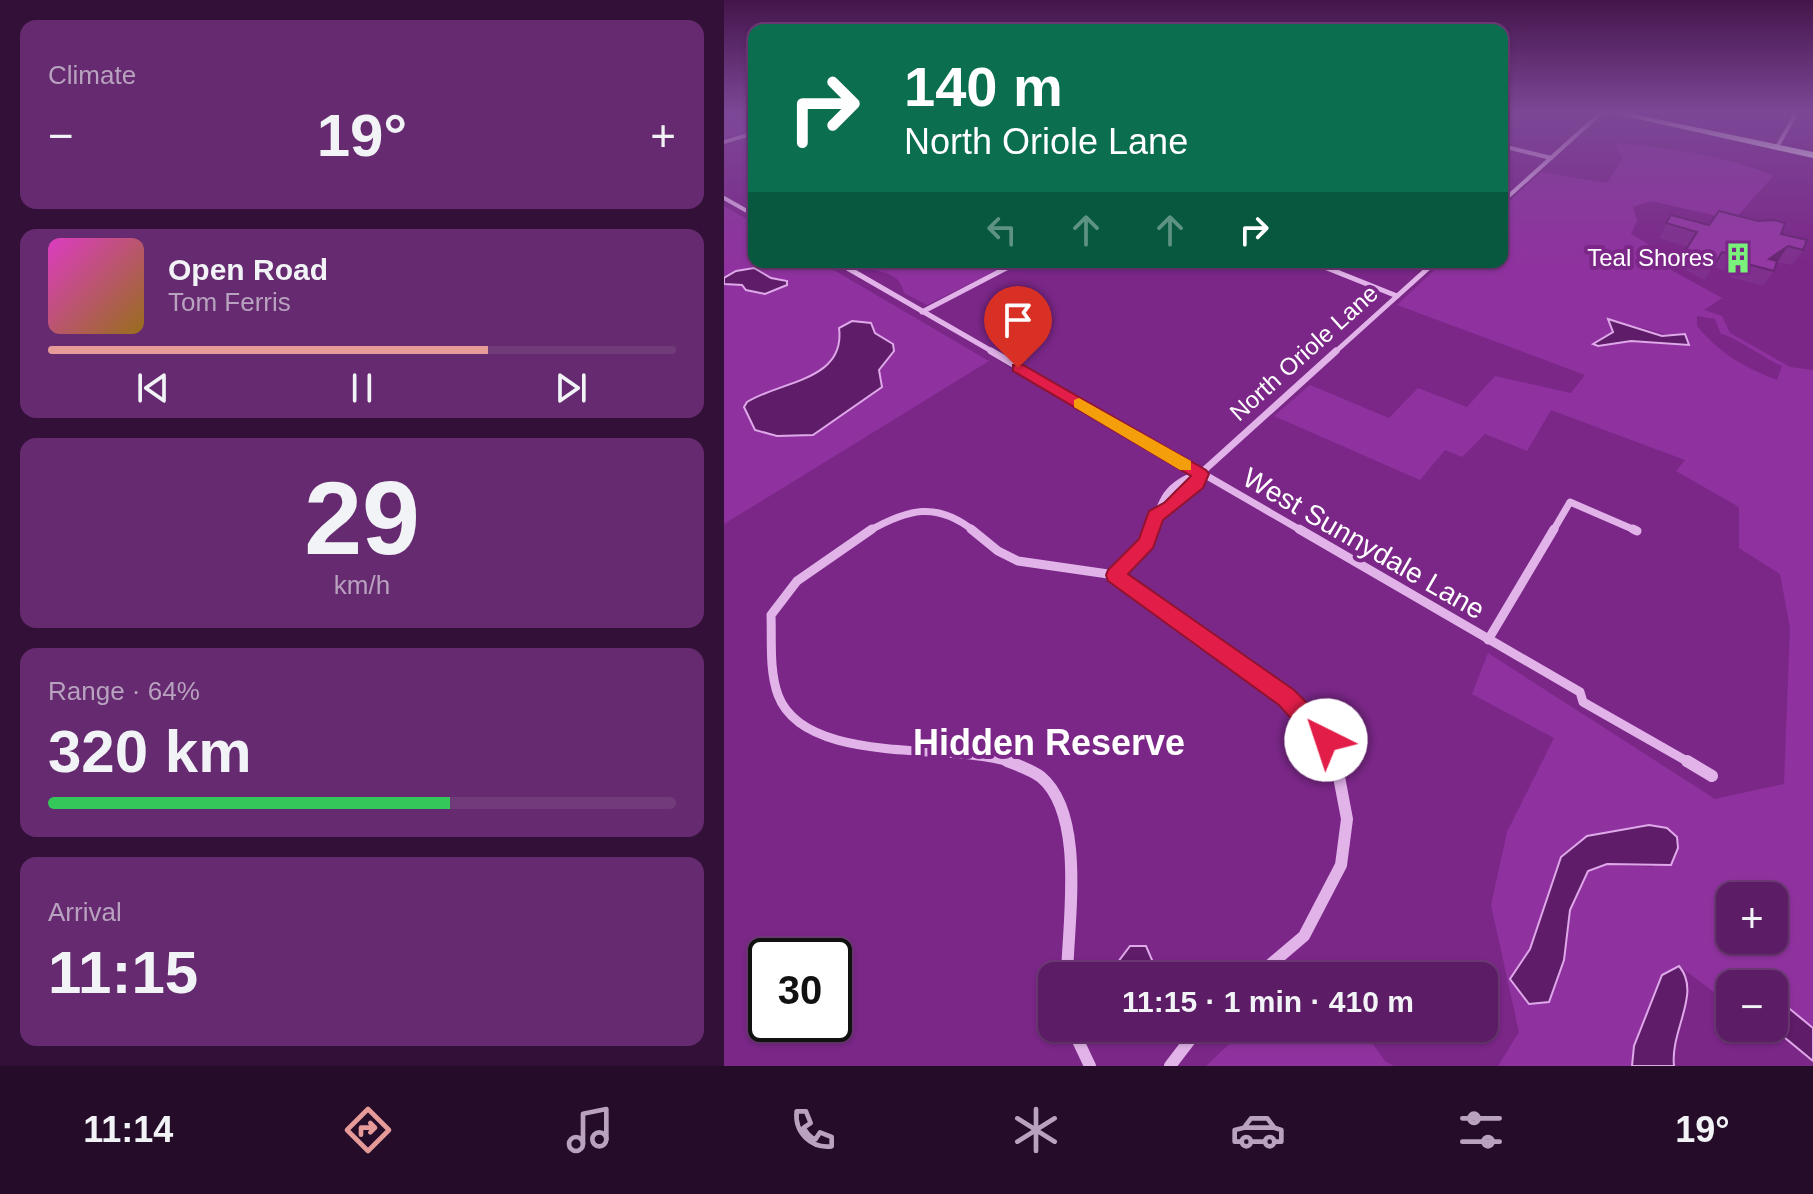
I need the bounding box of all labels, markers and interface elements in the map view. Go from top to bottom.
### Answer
text: 140 m [904,55,1063,118]
icon: right [772,56,876,160]
text: Climate [48,60,136,90]
text: 19° [317,102,407,169]
text: − [48,111,74,160]
text: + [650,111,676,160]
text: North Oriole Lane [904,121,1188,162]
icon: left [980,208,1024,252]
icon: ahead [1064,208,1108,252]
icon: ahead [1148,208,1192,252]
icon: right [1232,208,1276,252]
building icon: Teal Shores [1721,241,1755,275]
place label: Teal Shores [1587,244,1714,271]
text: Open Road [168,253,328,286]
street label: North Oriole Lane [1224,279,1383,426]
pin [984,286,1052,368]
text: Tom Ferris [168,287,291,317]
icon: arrive [996,298,1040,342]
icon: previous [131,366,175,410]
icon: pause [340,366,384,410]
icon: next [549,366,593,410]
text: 29 [304,460,420,576]
street label: West Sunnydale Lane [1238,462,1490,625]
text: km/h [334,570,390,600]
text: Range · 64% [48,676,200,706]
position arrow [1284,698,1368,782]
text: 320 km [48,718,252,785]
district label: Hidden Reserve [913,722,1185,763]
map controls [1716,882,1788,1042]
button: + [1716,882,1788,954]
text: Arrival [48,897,122,927]
speed limit sign: 30 [748,938,852,1042]
text: 11:15 [48,939,198,1006]
button: − [1716,970,1788,1042]
text: 11:15 · 1 min · 410 m [1122,985,1414,1018]
icon: directions [340,1102,396,1158]
icon: music [562,1102,618,1158]
icon: phone [785,1102,841,1158]
icon: climate [1008,1102,1064,1158]
icon: car [1230,1102,1286,1158]
icon: filters [1453,1102,1509,1158]
text: 11:14 [83,1109,173,1150]
text: 19° [1675,1109,1730,1150]

